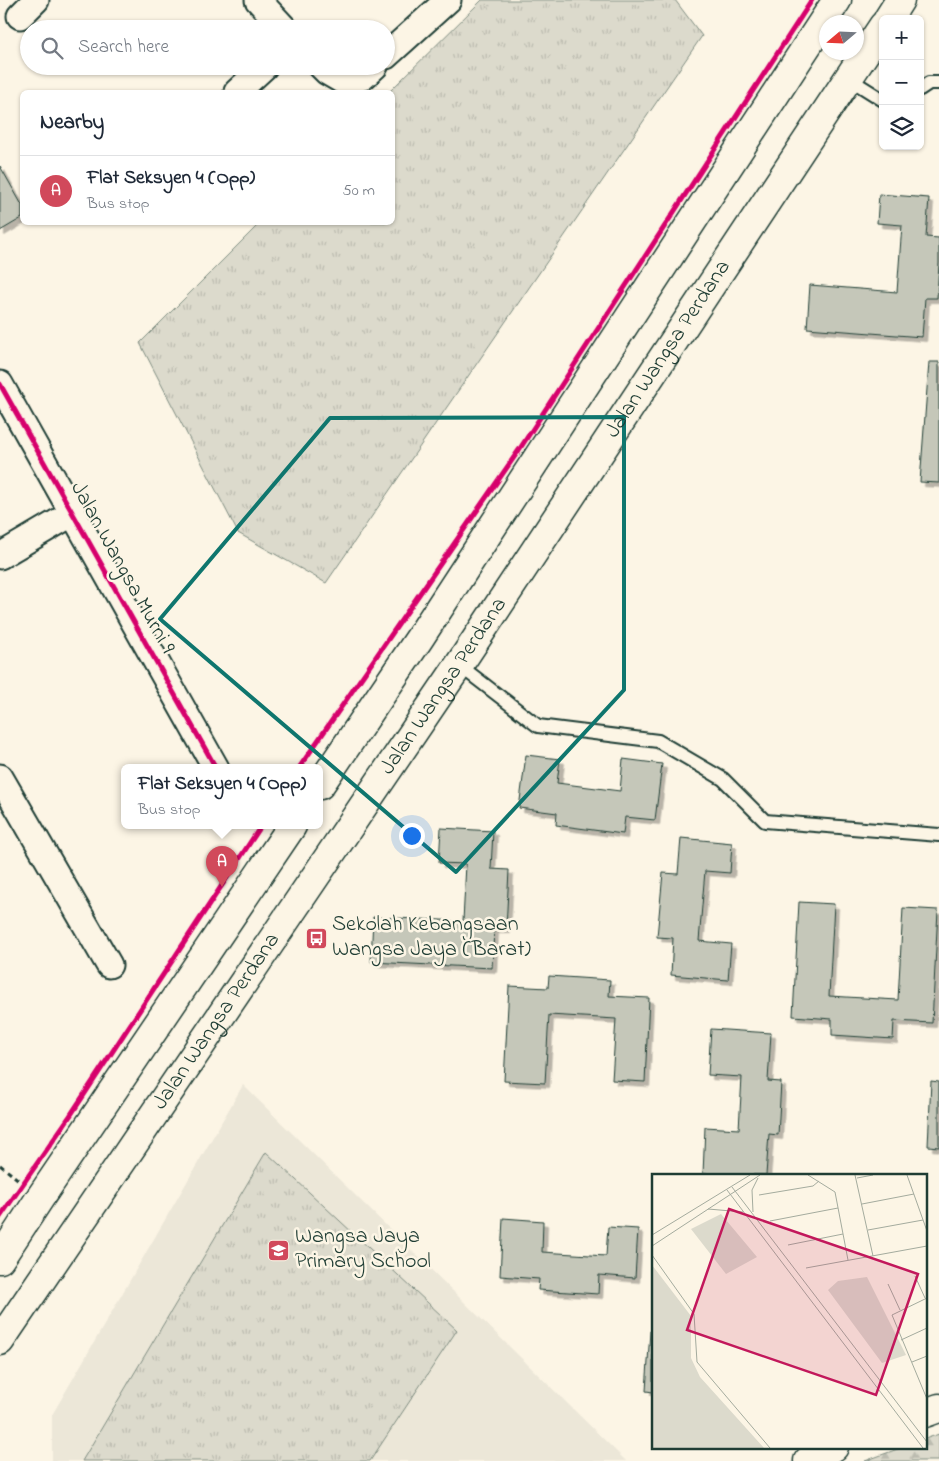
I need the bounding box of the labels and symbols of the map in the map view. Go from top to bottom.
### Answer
north arrow [819,15,864,60]
street label: Jalan Wangsa Perdana [598,254,739,445]
street label: Jalan Wangsa Murni 9 [60,476,183,661]
street label: Jalan Wangsa Perdana [373,591,515,782]
your location [399,823,425,849]
pin: A [206,846,238,887]
place label: Sekolah Kebangsaan Wangsa Jaya (Barat) [332,909,531,967]
bus stop icon: Sekolah Kebangsaan Wangsa Jaya (Barat) [304,926,328,950]
street label: Jalan Wangsa Perdana [145,927,289,1117]
inset map [652,1174,926,1448]
place label: Wangsa Jaya Primary School [295,1221,431,1279]
school or university icon: Wangsa Jaya Primary School [267,1238,291,1262]

